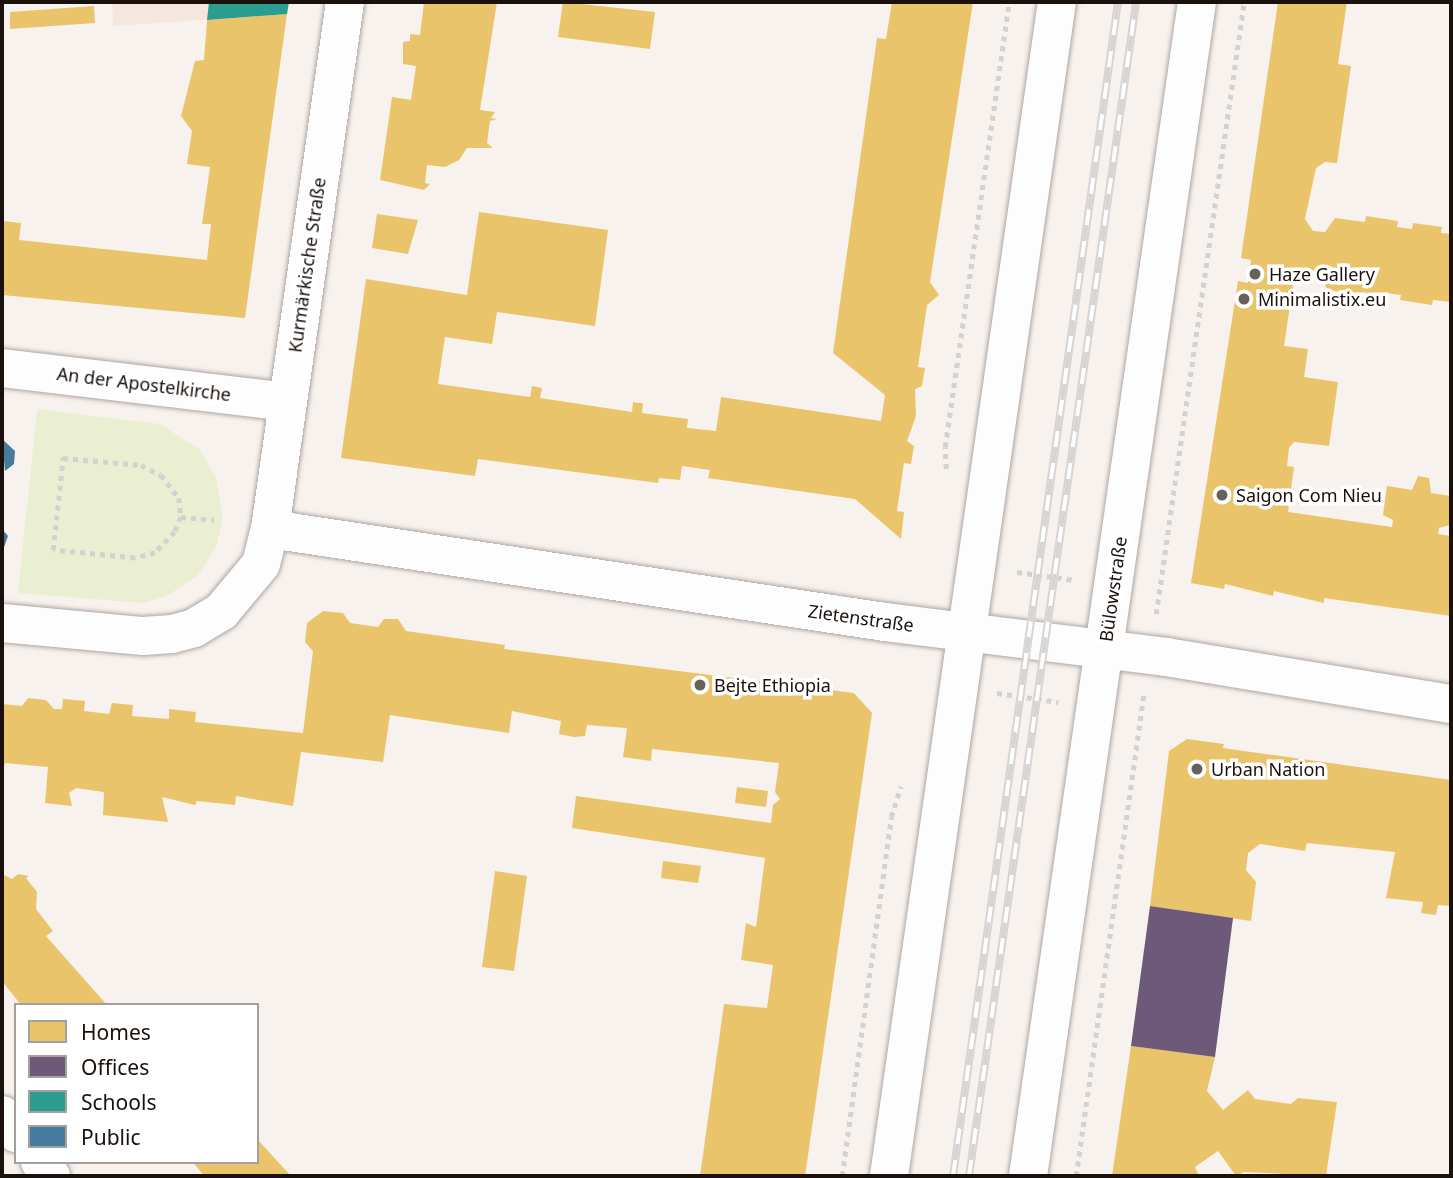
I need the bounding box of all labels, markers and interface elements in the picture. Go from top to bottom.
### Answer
street label: Kurmärkische Straße [284,176,330,354]
place label: Haze Gallery [1269,263,1375,285]
marker: Haze Gallery [1247,266,1263,282]
place label: Minimalistix.eu [1258,288,1386,310]
marker: Minimalistix.eu [1236,291,1252,307]
street label: An der Apostelkirche [56,363,232,405]
place label: Saigon Com Nieu [1236,484,1382,506]
marker: Saigon Com Nieu [1214,487,1230,503]
street label: Bülowstraße [1095,535,1131,643]
street label: Zietenstraße [807,600,915,636]
place label: Bejte Ethiopia [714,674,831,696]
marker: Bejte Ethiopia [692,677,708,693]
place label: Urban Nation [1211,758,1325,780]
marker: Urban Nation [1189,761,1205,777]
legend [14,1003,259,1164]
text: Homes [81,1018,151,1046]
text: Offices [81,1053,149,1081]
text: Schools [81,1088,156,1116]
text: Public [81,1123,141,1151]

